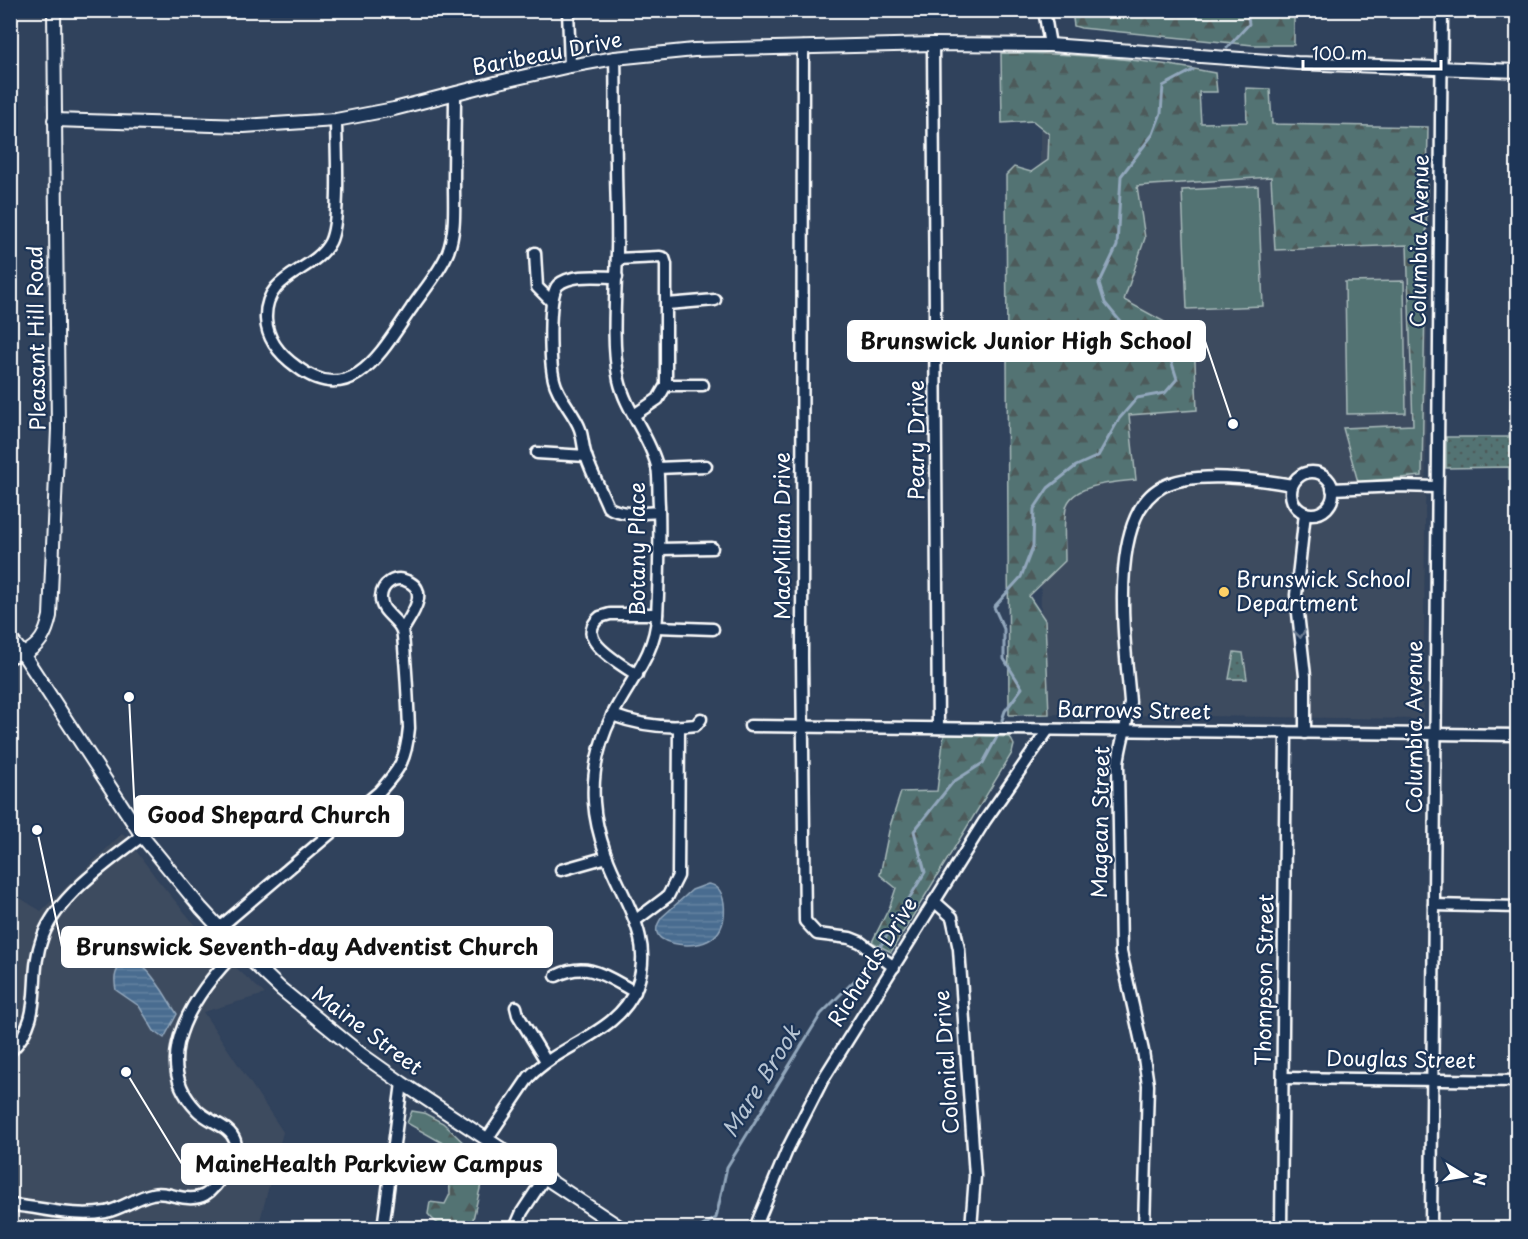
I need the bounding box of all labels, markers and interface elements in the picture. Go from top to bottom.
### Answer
street label: Baribeau Drive [469,22,624,82]
scale bar [1303,33,1441,71]
text: 100 m [1312,39,1367,66]
street label: Columbia Avenue [1400,154,1436,328]
street label: Pleasant Hill Road [17,245,53,431]
callout: Brunswick Junior High School [848,321,1205,361]
text: Brunswick Junior High School [860,323,1192,356]
street label: Peary Drive [899,380,931,500]
street label: MacMillan Drive [765,452,797,620]
street label: Botany Place [620,482,652,616]
place label: Brunswick School Department [1236,562,1411,618]
marker: Brunswick School Department [1217,585,1231,599]
one-way arrow [1294,630,1306,639]
street label: Columbia Avenue [1397,640,1429,814]
street label: Barrows Street [1057,692,1211,726]
street label: Magean Street [1082,746,1116,898]
callout: Good Shepard Church [135,796,403,836]
text: Good Shepard Church [147,797,391,830]
street label: Richards Drive [819,890,924,1032]
street label: Thompson Street [1246,894,1281,1066]
callout: Brunswick Seventh-day Adventist Church [62,927,552,967]
text: Brunswick Seventh-day Adventist Church [76,929,538,962]
street label: Maine Street [306,977,430,1082]
street label: Colonial Drive [924,989,966,1135]
water label: Mare Brook [712,1017,808,1143]
street label: Douglas Street [1326,1041,1476,1075]
callout: MaineHealth Parkview Campus [182,1144,556,1184]
text: MaineHealth Parkview Campus [195,1146,543,1179]
north arrow [1435,1146,1495,1206]
text: N [1468,1171,1494,1188]

